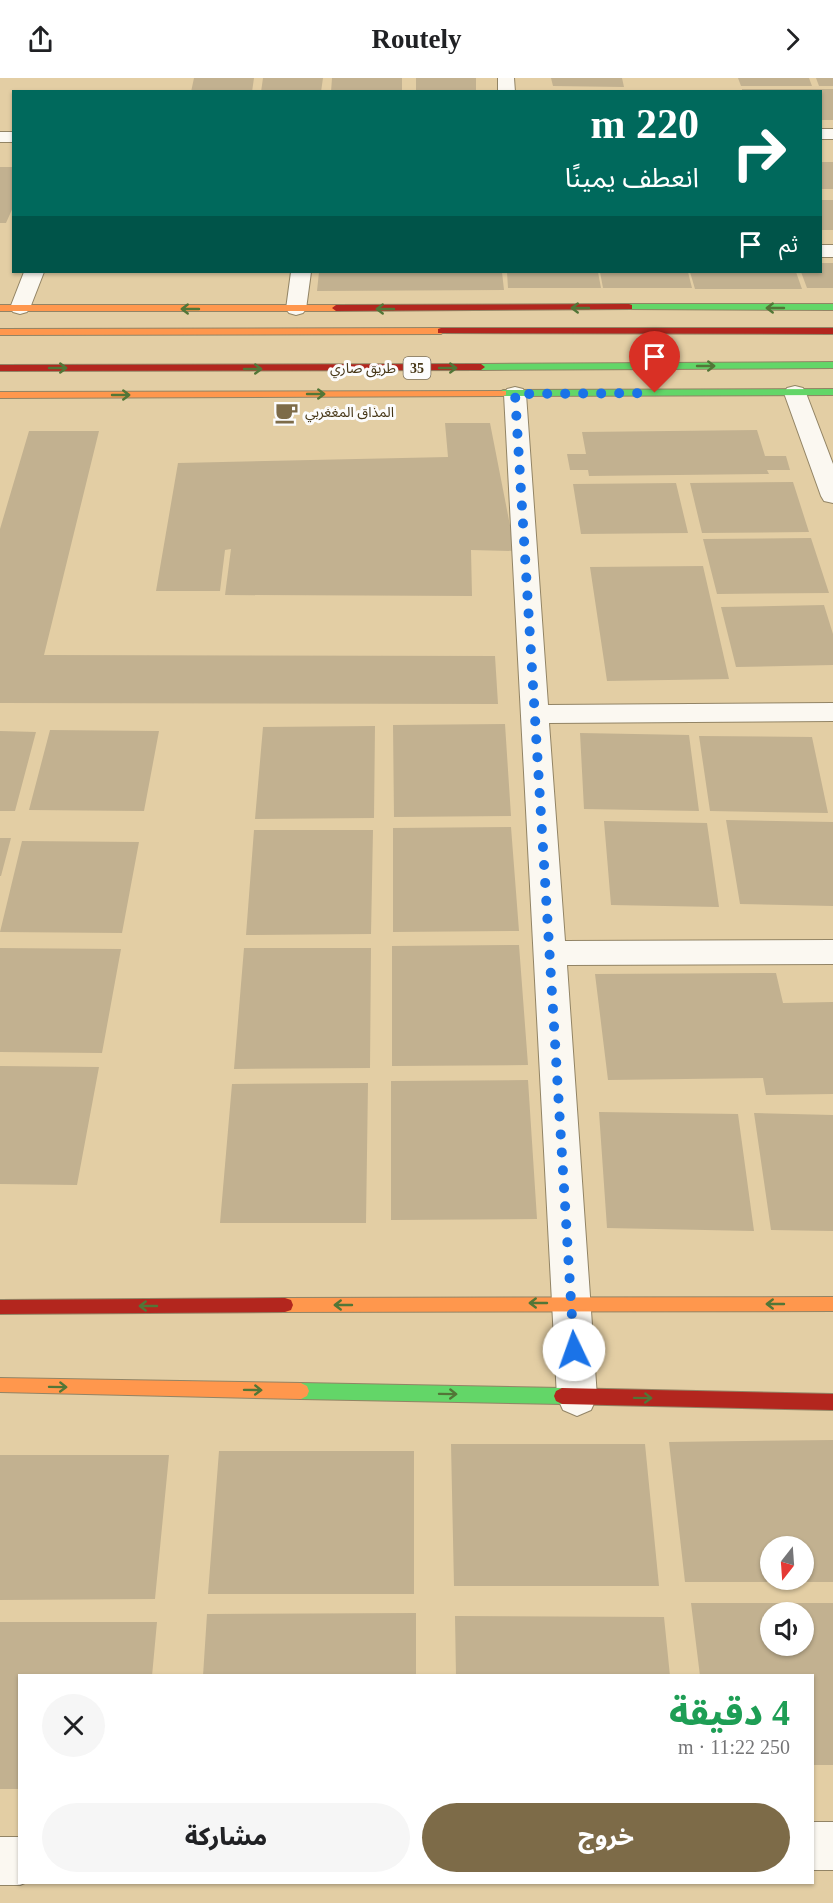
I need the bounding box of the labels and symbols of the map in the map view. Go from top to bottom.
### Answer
one-way arrow [570,302,590,314]
one-way arrow [765,302,785,314]
one-way arrow [180,303,200,315]
one-way arrow [375,303,395,315]
pin [629,331,680,393]
road number: 35 [404,357,430,379]
one-way arrow [696,360,716,372]
street label: طريق صاري [330,361,396,379]
one-way arrow [48,362,68,374]
one-way arrow [438,362,458,374]
one-way arrow [243,363,263,375]
one-way arrow [306,388,326,400]
one-way arrow [111,389,131,401]
cafe icon: المذاق المغغربي [274,399,300,425]
place label: المذاق المغغربي [305,405,394,423]
one-way arrow [528,1297,548,1309]
one-way arrow [765,1298,785,1310]
one-way arrow [333,1299,353,1310]
one-way arrow [138,1300,158,1312]
position arrow [542,1318,606,1382]
one-way arrow [48,1381,68,1392]
one-way arrow [243,1385,263,1396]
one-way arrow [438,1388,458,1400]
one-way arrow [633,1392,653,1404]
north arrow [760,1536,814,1590]

